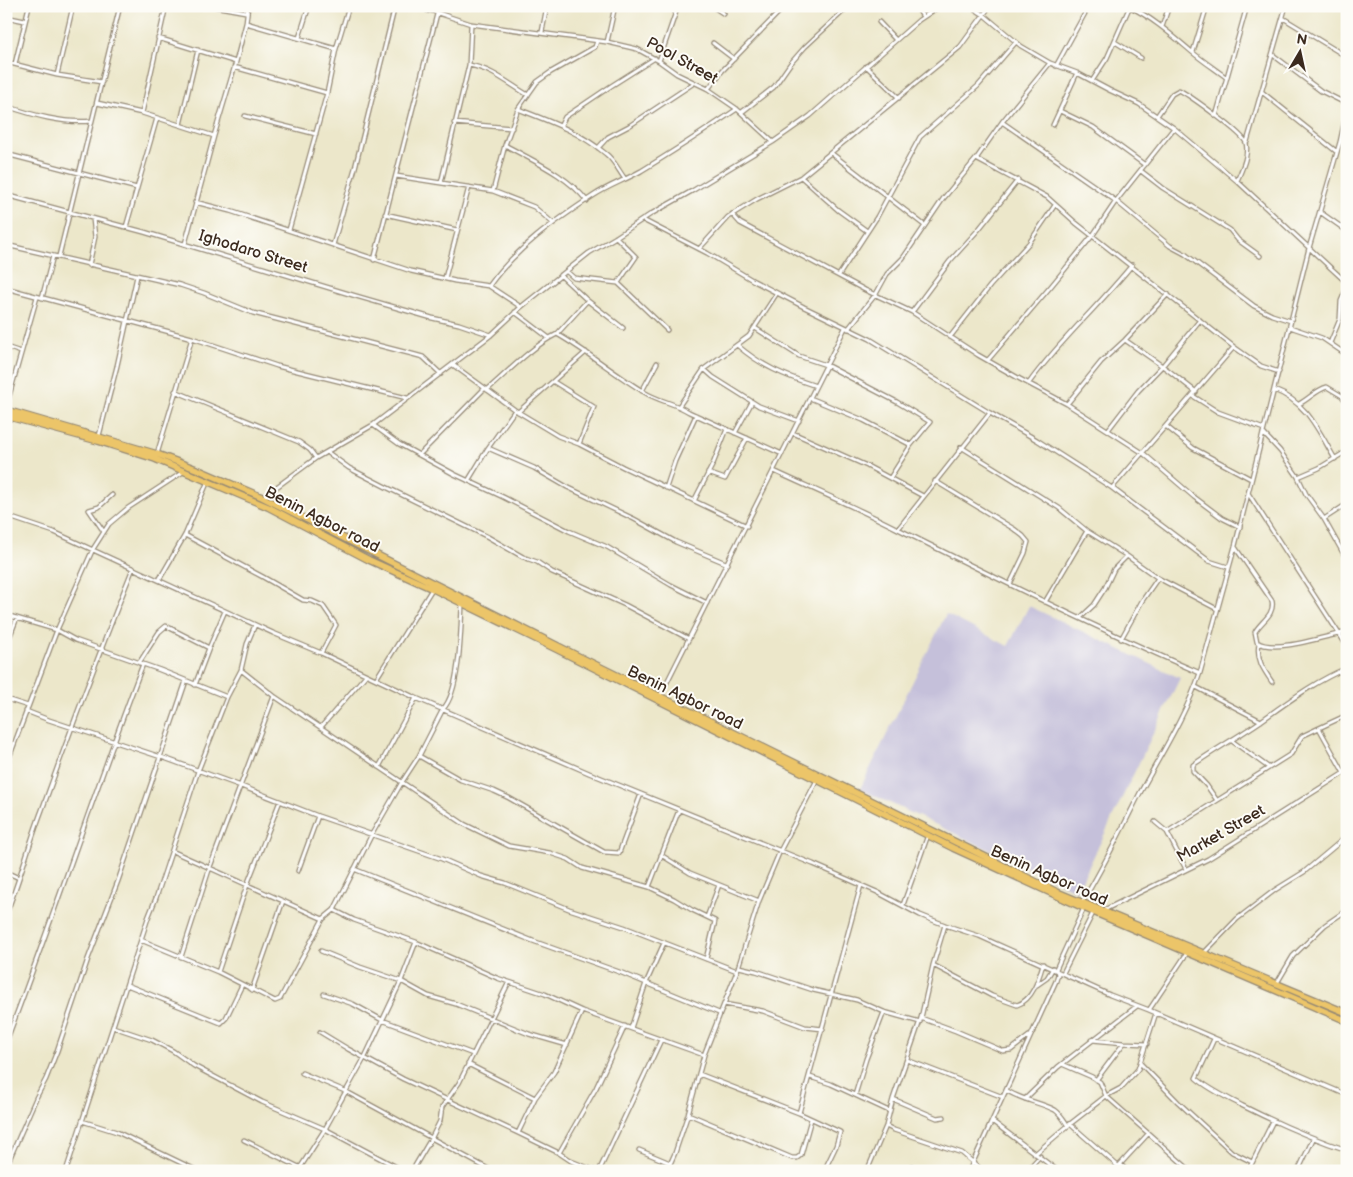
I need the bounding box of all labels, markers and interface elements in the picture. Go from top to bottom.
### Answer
north arrow [1276,28,1326,78]
text: N [1295,30,1308,49]
street label: Pool Street [643,34,721,89]
street label: Ighodaro Street [196,226,310,278]
street label: Benin Agbor road [261,483,383,557]
street label: Benin Agbor road [624,662,746,734]
street label: Market Street [1174,801,1268,867]
street label: Benin Agbor road [987,842,1111,910]

